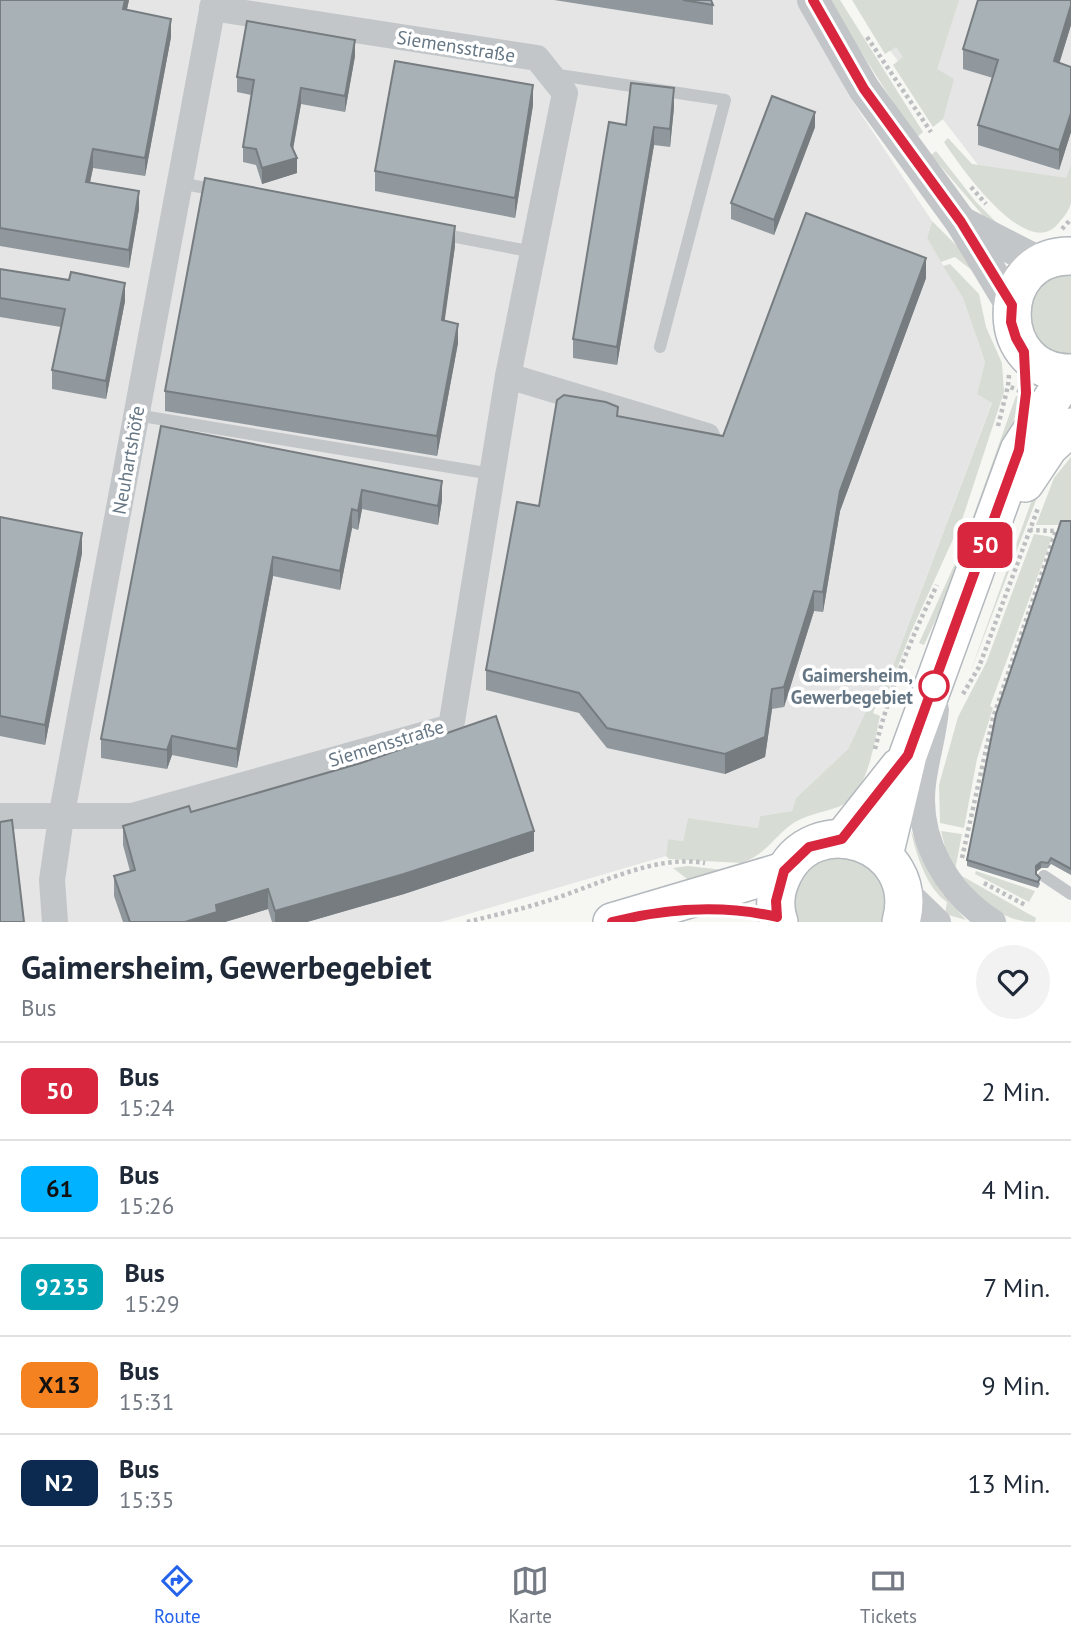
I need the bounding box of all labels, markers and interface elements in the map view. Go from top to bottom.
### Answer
street label: Siemensstraße [395,25,517,67]
street label: Neuhartshöfe [107,404,149,516]
line badge: 50 [954,522,1016,568]
text: 50 [971,529,999,560]
place label: Gaimersheim, Gewerbegebiet [791,663,913,709]
marker: Gaimersheim, Gewerbegebiet [919,671,949,701]
street label: Siemensstraße [325,714,447,772]
text: Gaimersheim, Gewerbegebiet [21,945,431,988]
button: heart [976,945,1050,1019]
text: Bus [21,993,57,1022]
text: Bus [119,1060,159,1093]
text: 50 [46,1075,73,1106]
text: 2 Min. [982,1075,1050,1108]
text: 15:24 [119,1093,174,1122]
text: Bus [119,1158,159,1191]
text: 61 [46,1173,73,1204]
text: 4 Min. [982,1173,1050,1206]
text: 15:26 [119,1191,174,1220]
text: Bus [124,1256,165,1289]
text: 9235 [35,1271,89,1302]
text: 7 Min. [983,1271,1050,1304]
text: 15:29 [124,1289,180,1318]
text: Bus [119,1354,159,1387]
text: X13 [38,1369,81,1400]
text: 9 Min. [982,1369,1050,1402]
text: 15:31 [119,1387,174,1416]
text: Bus [119,1452,159,1485]
text: N2 [45,1467,74,1498]
text: 13 Min. [967,1467,1050,1500]
text: 15:35 [119,1485,174,1514]
tab: Route [154,1562,201,1628]
tab: Karte [509,1562,552,1628]
tab: Tickets [860,1562,917,1628]

